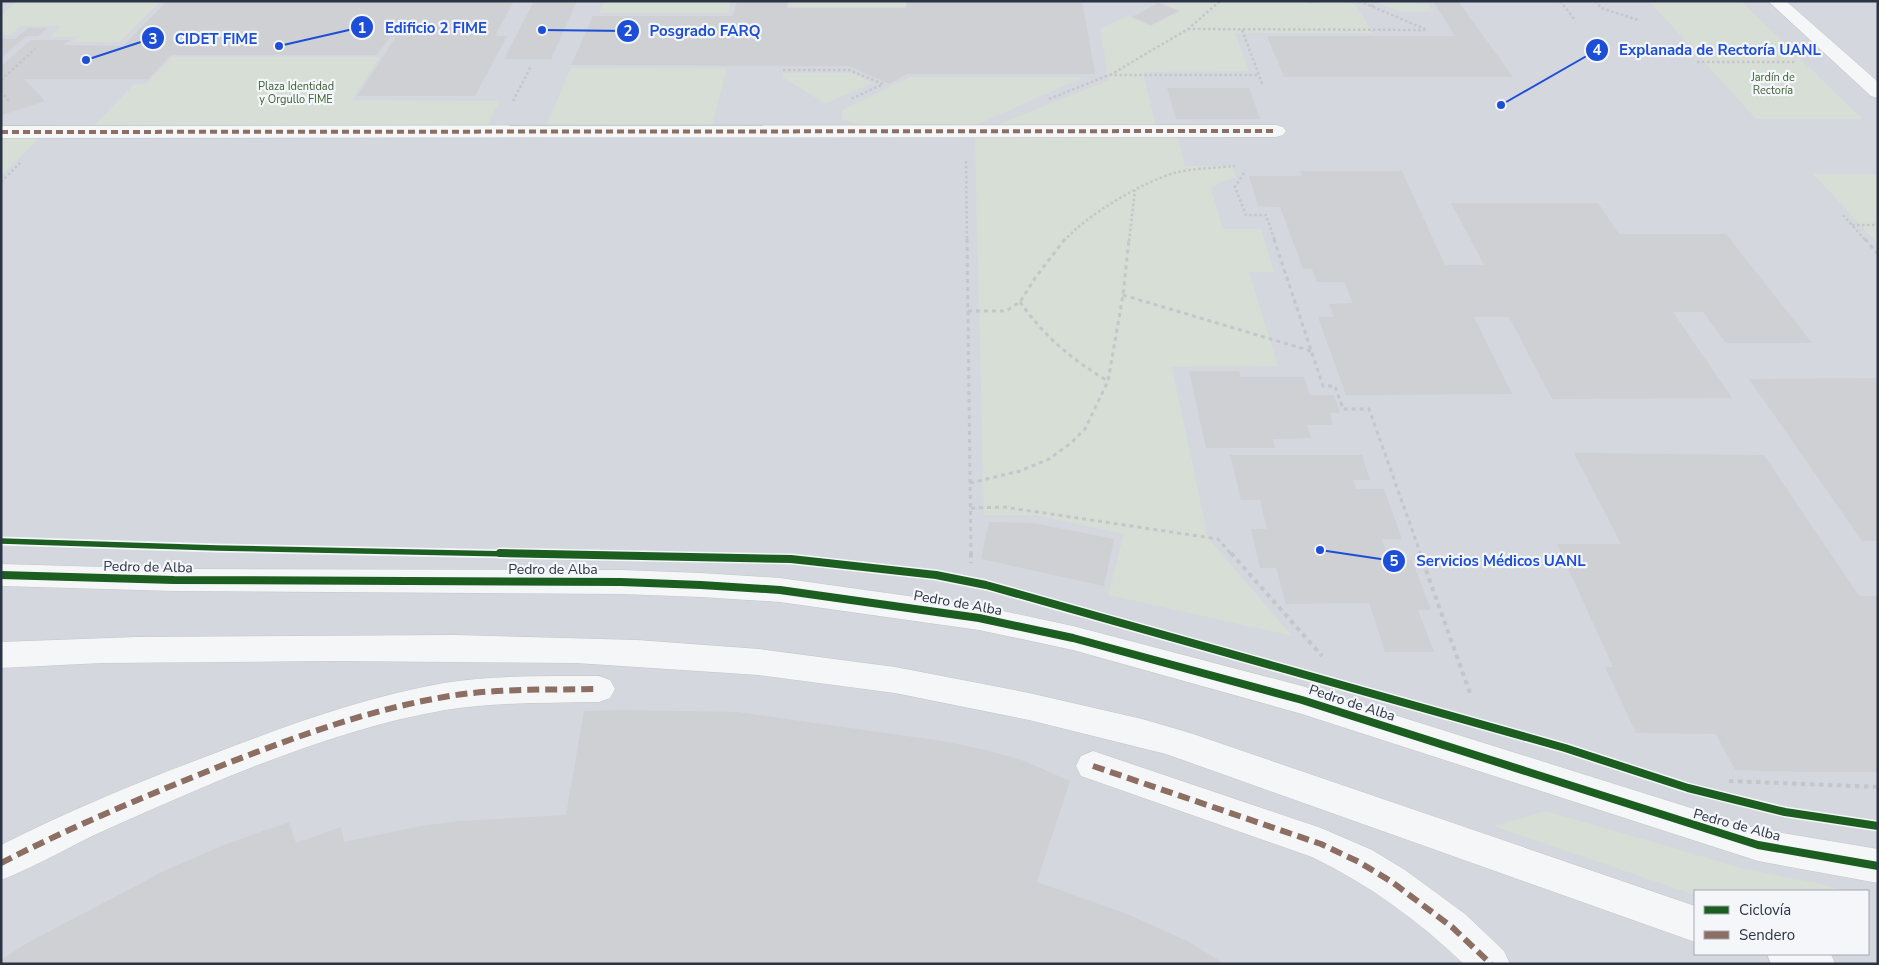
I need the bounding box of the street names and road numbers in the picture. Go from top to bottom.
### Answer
street label: Pedro de Alba [103,557,193,577]
street label: Pedro de Alba [508,560,598,579]
street label: Pedro de Alba [912,586,1004,620]
street label: Pedro de Alba [1306,680,1398,726]
street label: Pedro de Alba [1691,804,1783,846]

